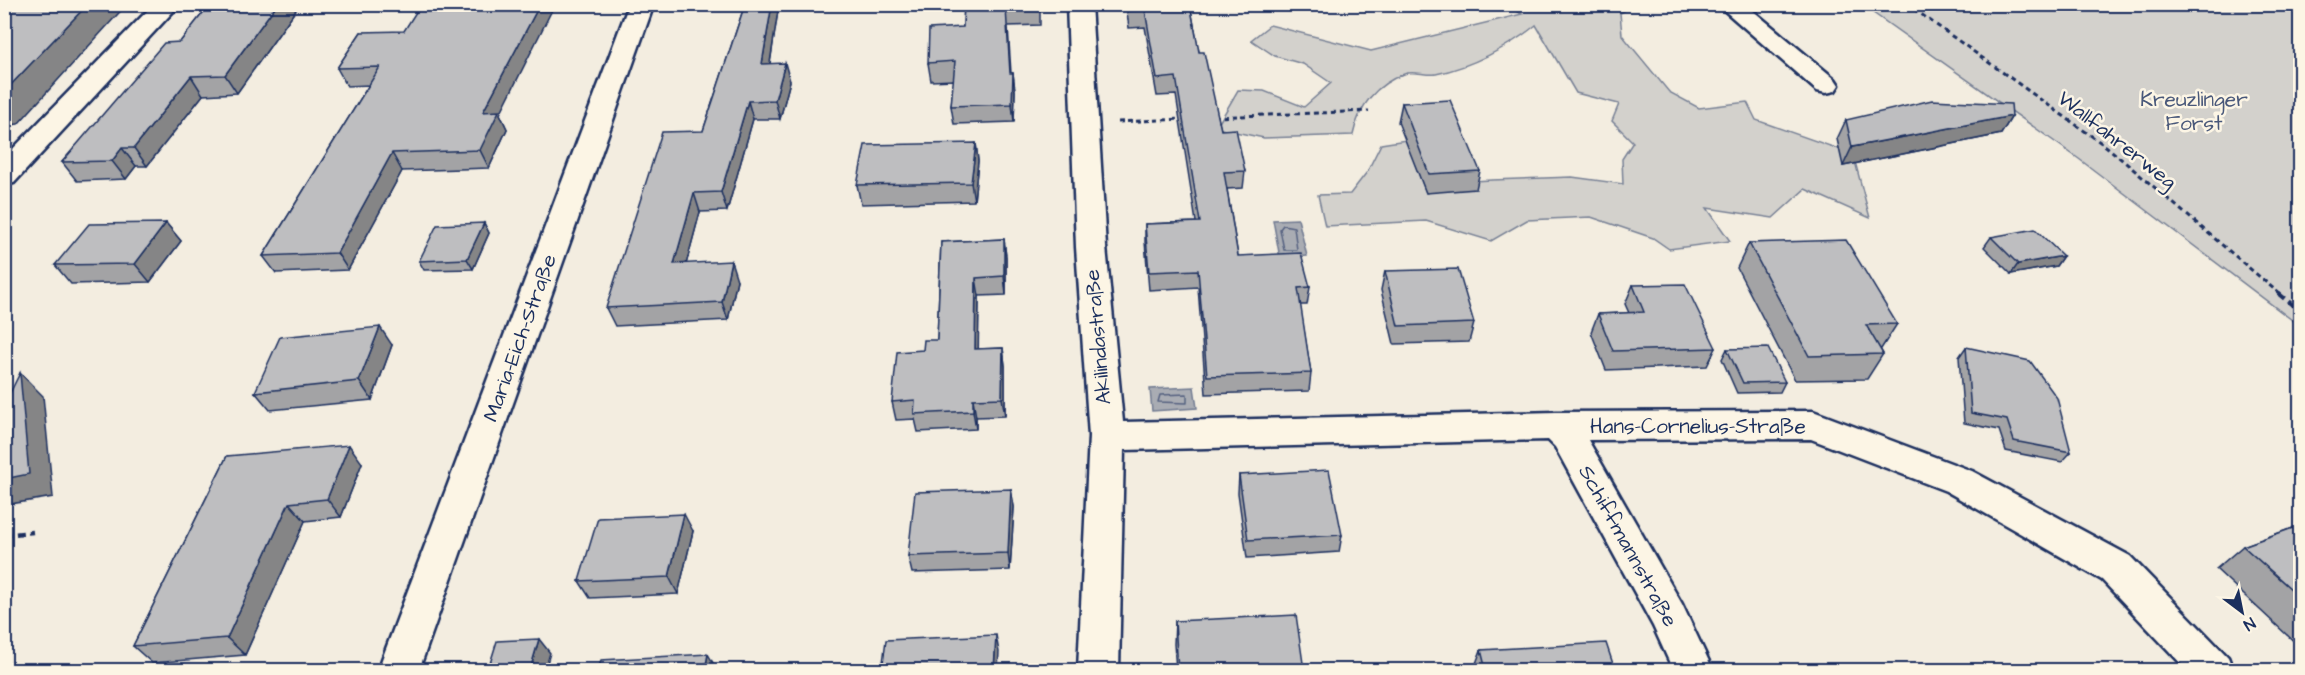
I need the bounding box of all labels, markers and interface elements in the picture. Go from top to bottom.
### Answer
street label: Wallfahrerweg [2050,84,2183,198]
park label: Kreuzlinger Forst [2140,85,2248,138]
street label: Maria-Eich-Straße [476,250,564,426]
street label: Akilindastraße [1078,268,1118,406]
street label: Hans-Cornelius-Straße [1590,412,1806,441]
street label: Schiffmannstraße [1571,460,1685,632]
north arrow [2212,582,2272,642]
text: N [2239,612,2260,636]

